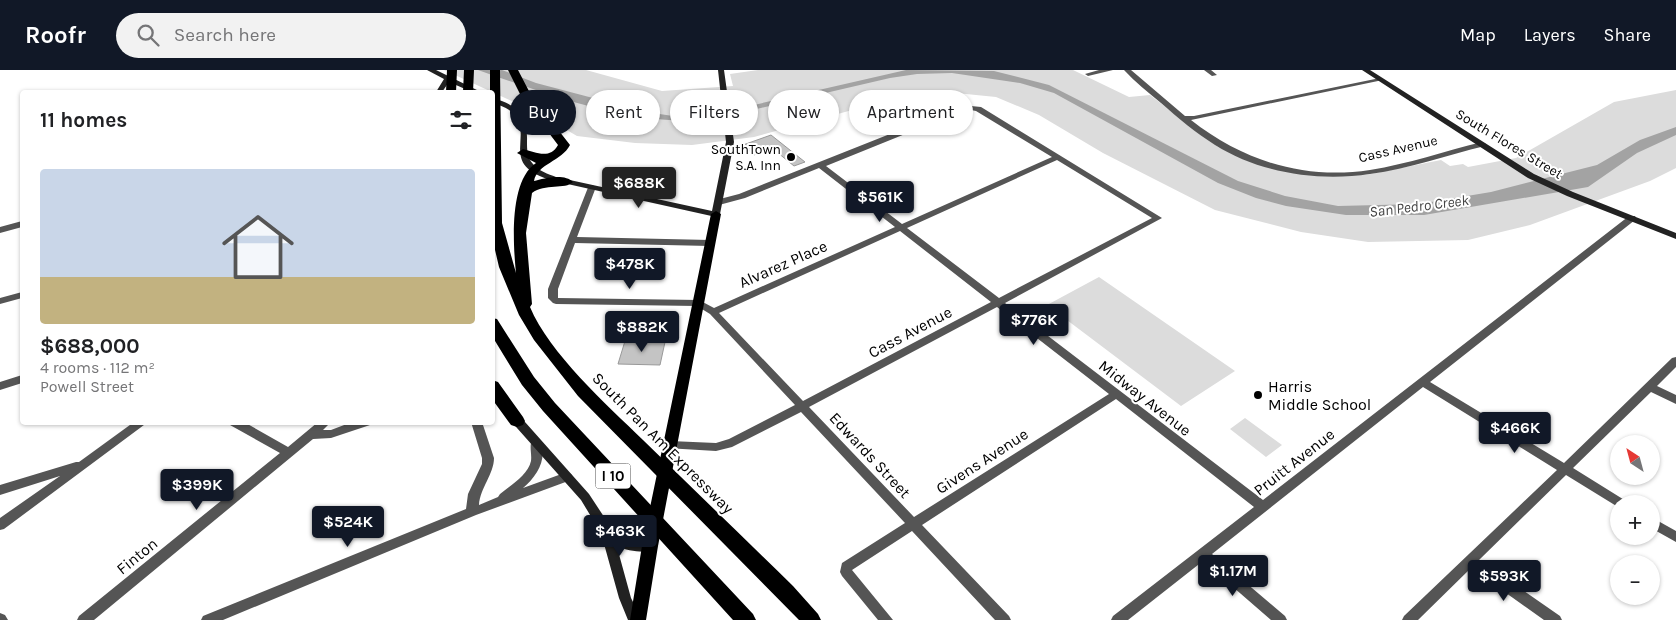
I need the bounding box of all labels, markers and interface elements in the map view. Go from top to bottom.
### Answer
search box [116,13,466,58]
text: Roofr [25,21,86,49]
icon: search [134,21,162,49]
text: Search here [174,24,276,46]
text: Map [1460,24,1496,46]
text: Layers [1524,24,1576,46]
text: Share [1604,24,1651,46]
chip: Buy [510,90,576,135]
chip: Rent [586,90,660,135]
chip: Filters [670,90,758,135]
chip: New [768,90,839,135]
chip: Apartment [849,90,973,135]
street label: South Flores Street [1452,105,1566,183]
icon: filters [447,106,475,134]
text: 11 homes [40,108,127,132]
street label: Cass Avenue [1357,132,1439,166]
place label: SouthTown S.A. Inn [711,141,781,174]
marker: SouthTown S.A. Inn [785,151,797,163]
pin: $688K [604,166,674,209]
text: $688K [613,173,665,192]
pin: $561K [845,180,915,223]
text: $561K [857,187,903,206]
water label: San Pedro Creek [1368,191,1470,221]
icon: home [213,202,303,292]
street label: Alvarez Place [736,236,830,292]
pin: $478K [595,248,665,290]
text: $478K [605,254,655,273]
street label: Cass Avenue [865,302,955,362]
pin: $776K [999,304,1069,346]
pin: $882K [607,310,677,353]
text: $776K [1010,310,1058,329]
text: $882K [616,317,668,336]
text: $688,000 [40,334,140,358]
street label: Midway Avenue [1095,356,1195,440]
text: 4 rooms · 112 m² [40,358,155,377]
street label: South Pan Am Expressway [588,368,738,518]
text: Powell Street [40,377,134,396]
place label: Harris Middle School [1268,377,1371,414]
marker: Harris Middle School [1252,389,1264,401]
street label: Edwards Street [825,408,915,502]
pin: $466K [1480,412,1550,454]
text: $466K [1490,418,1540,437]
street label: Givens Avenue [932,424,1032,498]
street label: Pruitt Avenue [1250,424,1338,500]
north arrow [1610,435,1660,485]
map controls [1610,435,1660,605]
road number: I 10 [596,464,630,488]
pin: $399K [162,468,232,511]
text: $399K [172,475,222,494]
button: + [1610,495,1660,545]
pin: $524K [313,506,383,548]
text: $524K [323,512,373,531]
pin: $463K [585,514,655,557]
text: $463K [595,521,645,540]
street label: Finton [113,534,161,578]
pin: $1.17M [1192,554,1274,597]
button: − [1610,555,1660,605]
pin: $593K [1469,560,1539,602]
text: $1.17M [1209,561,1257,580]
text: $593K [1479,566,1529,585]

